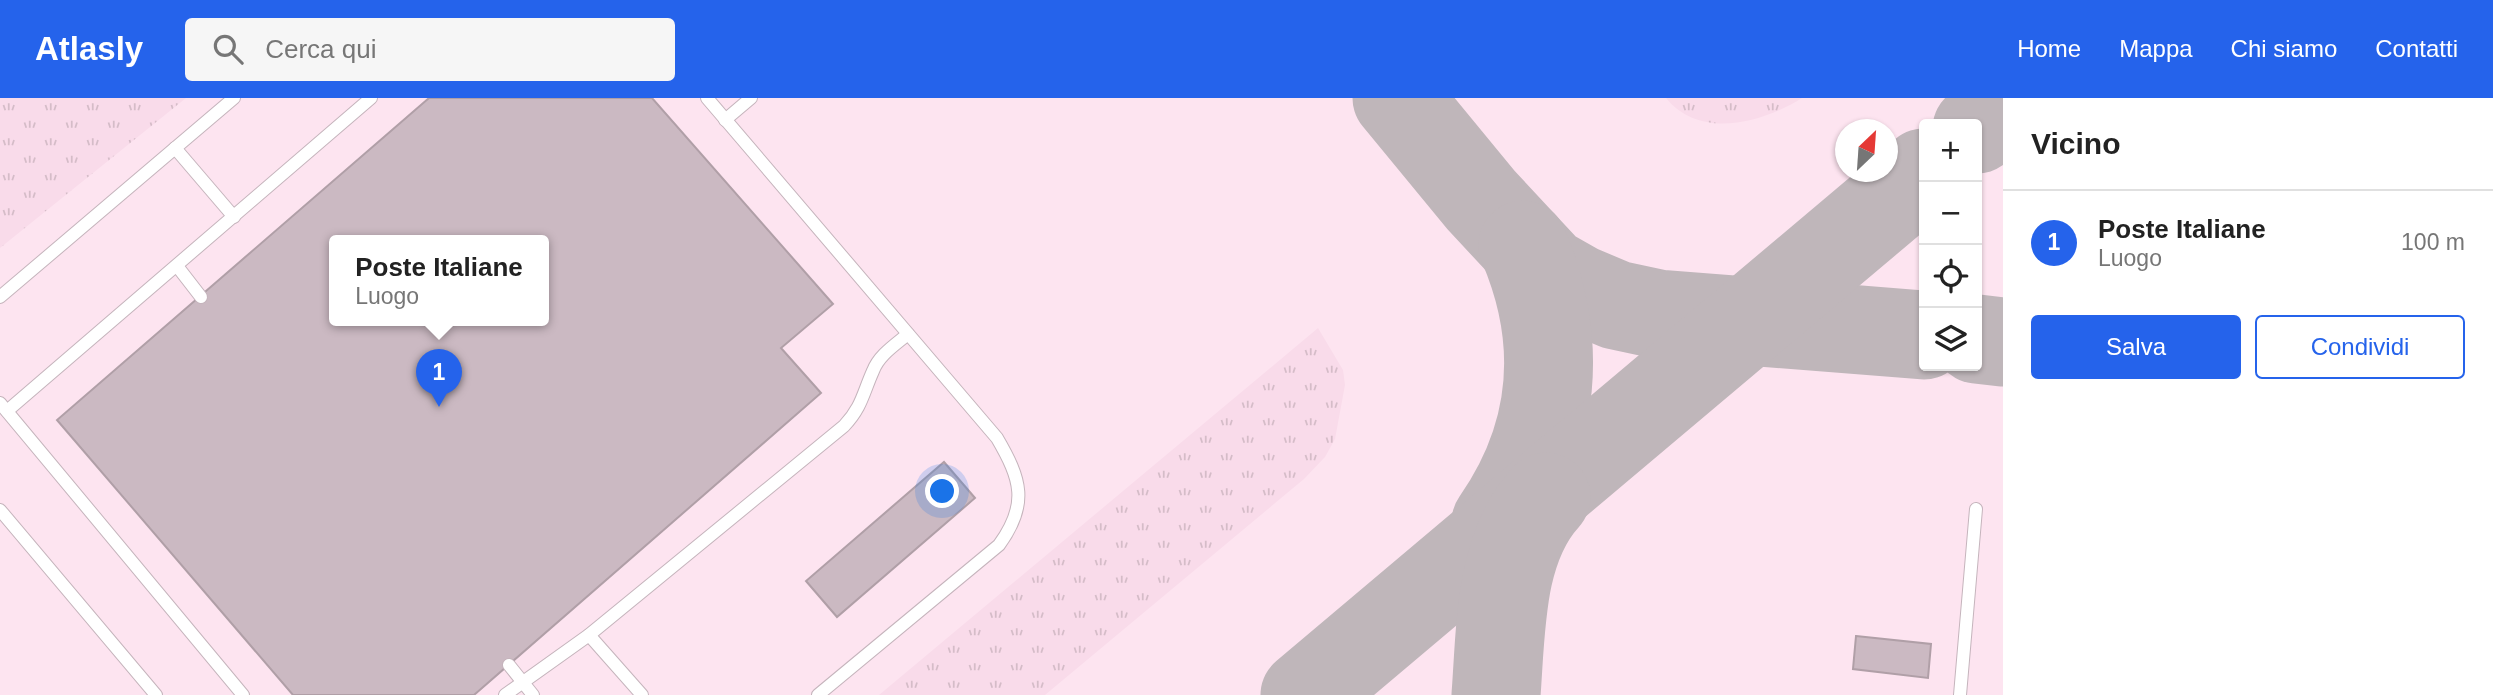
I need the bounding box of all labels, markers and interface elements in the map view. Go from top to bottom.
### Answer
search box [185,18,675,81]
text: Atlasly [35,30,143,67]
icon: search [209,30,247,68]
text: Cerca qui [265,34,377,64]
text: Home [2017,35,2081,62]
text: Mappa [2119,35,2193,62]
text: Chi siamo [2231,35,2337,62]
text: Contatti [2375,35,2458,62]
north arrow [1835,119,1898,182]
map controls [1919,119,1982,371]
button: + [1919,119,1982,182]
text: Vicino [2031,127,2120,160]
button: − [1919,182,1982,245]
text: Poste Italiane [2098,214,2266,244]
text: 1 [2048,229,2060,255]
text: 100 m [2401,229,2465,255]
popup [329,235,549,326]
button: locate [1919,245,1982,308]
text: Luogo [2098,245,2162,271]
text: Poste Italiane [355,252,523,282]
text: Luogo [355,283,419,309]
button: layers [1919,308,1982,371]
button: Salva [2031,315,2241,379]
button: Condividi [2255,315,2465,379]
pin: 1 [416,349,462,407]
your location [925,474,959,508]

